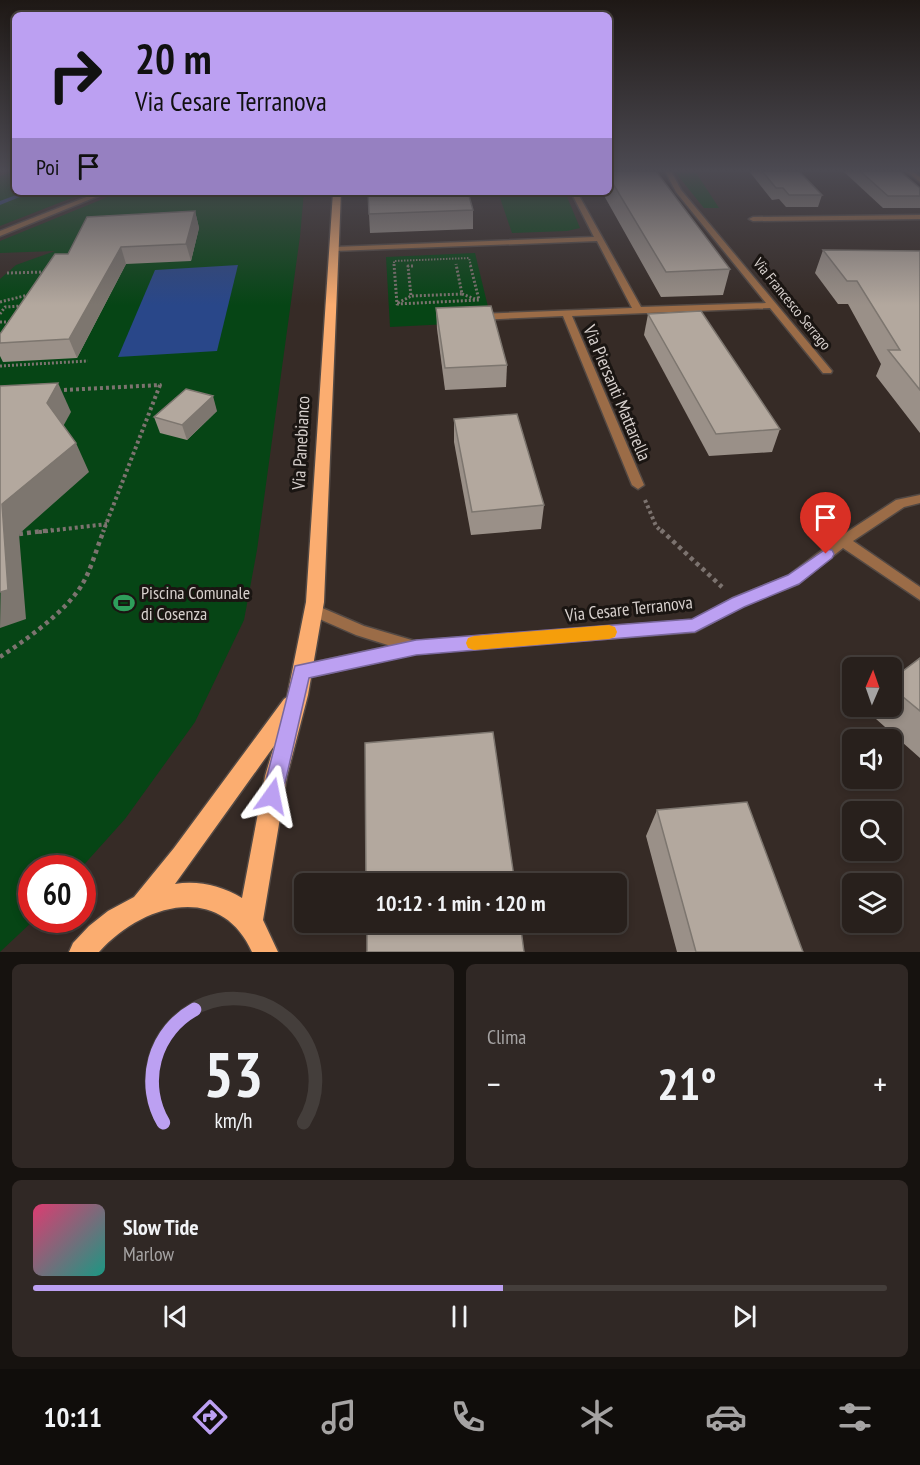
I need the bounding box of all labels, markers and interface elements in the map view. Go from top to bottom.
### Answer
text: 20 m [135,31,212,86]
icon: right [36,36,114,114]
text: Via Cesare Terranova [135,84,327,118]
icon: arrive [72,150,105,183]
text: Poi [36,153,60,181]
street label: Via Francesco Serrago [749,253,835,354]
street label: Via Piersanti Mattarella [578,321,656,464]
street label: Via Panebianco [287,395,314,492]
pin [800,492,851,554]
icon: arrive [809,501,842,534]
place label: Piscina Comunale di Cosenza [141,581,250,625]
street label: Via Cesare Terranova [563,590,694,627]
sports icon: Piscina Comunale di Cosenza [112,591,136,615]
north arrow [842,657,902,717]
map controls [842,657,902,933]
button: sound [842,729,902,789]
position arrow [240,764,304,828]
button: search [842,801,902,861]
speed limit sign: 60 [18,855,96,933]
button: layers [842,873,902,933]
text: 10:12 · 1 min · 120 m [375,889,546,917]
text: Clima [487,1024,526,1050]
text: 53 [203,1033,263,1114]
text: 21° [657,1054,717,1112]
text: − [487,1062,501,1105]
text: + [873,1062,887,1105]
text: km/h [214,1106,252,1134]
text: Slow Tide [123,1213,199,1241]
text: Marlow [123,1241,174,1267]
icon: previous [159,1300,192,1333]
icon: pause [443,1300,476,1333]
icon: next [728,1300,761,1333]
icon: directions [189,1396,231,1438]
icon: music [318,1396,360,1438]
icon: phone [447,1396,489,1438]
icon: climate [576,1396,618,1438]
icon: car [705,1396,747,1438]
icon: filters [834,1396,876,1438]
text: 10:11 [44,1400,102,1434]

